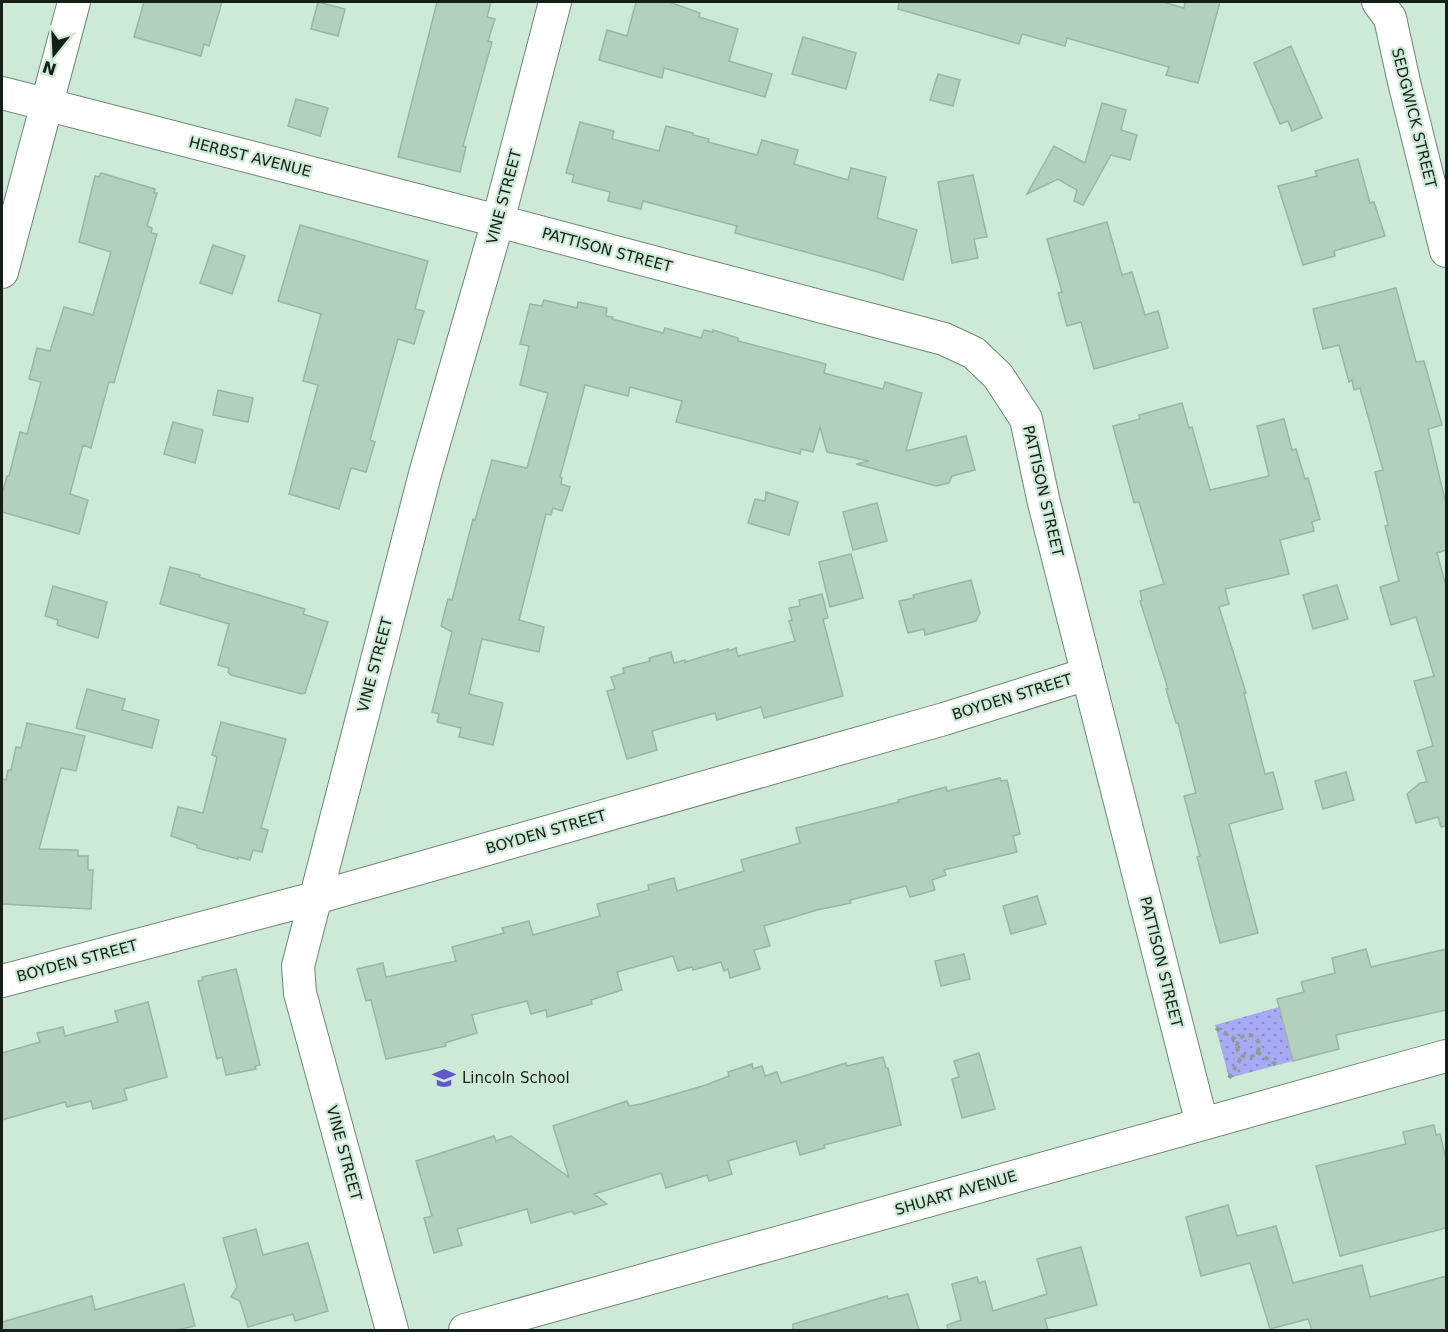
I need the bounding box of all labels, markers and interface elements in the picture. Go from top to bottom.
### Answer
north arrow [24,24,84,84]
street label: SEDGWICK STREET [1388,46,1440,191]
text: N [40,57,59,79]
street label: HERBST AVENUE [187,133,313,181]
street label: VINE STREET [483,147,526,246]
street label: PATTISON STREET [540,224,675,276]
street label: PATTISON STREET [1019,424,1067,559]
street label: VINE STREET [354,615,397,714]
street label: BOYDEN STREET [950,670,1075,724]
street label: BOYDEN STREET [484,806,609,858]
street label: PATTISON STREET [1136,895,1186,1030]
street label: BOYDEN STREET [15,936,140,986]
school or university icon: Lincoln School [431,1065,457,1091]
place label: Lincoln School [462,1069,570,1087]
street label: VINE STREET [323,1104,366,1203]
street label: SHUART AVENUE [893,1167,1019,1219]

